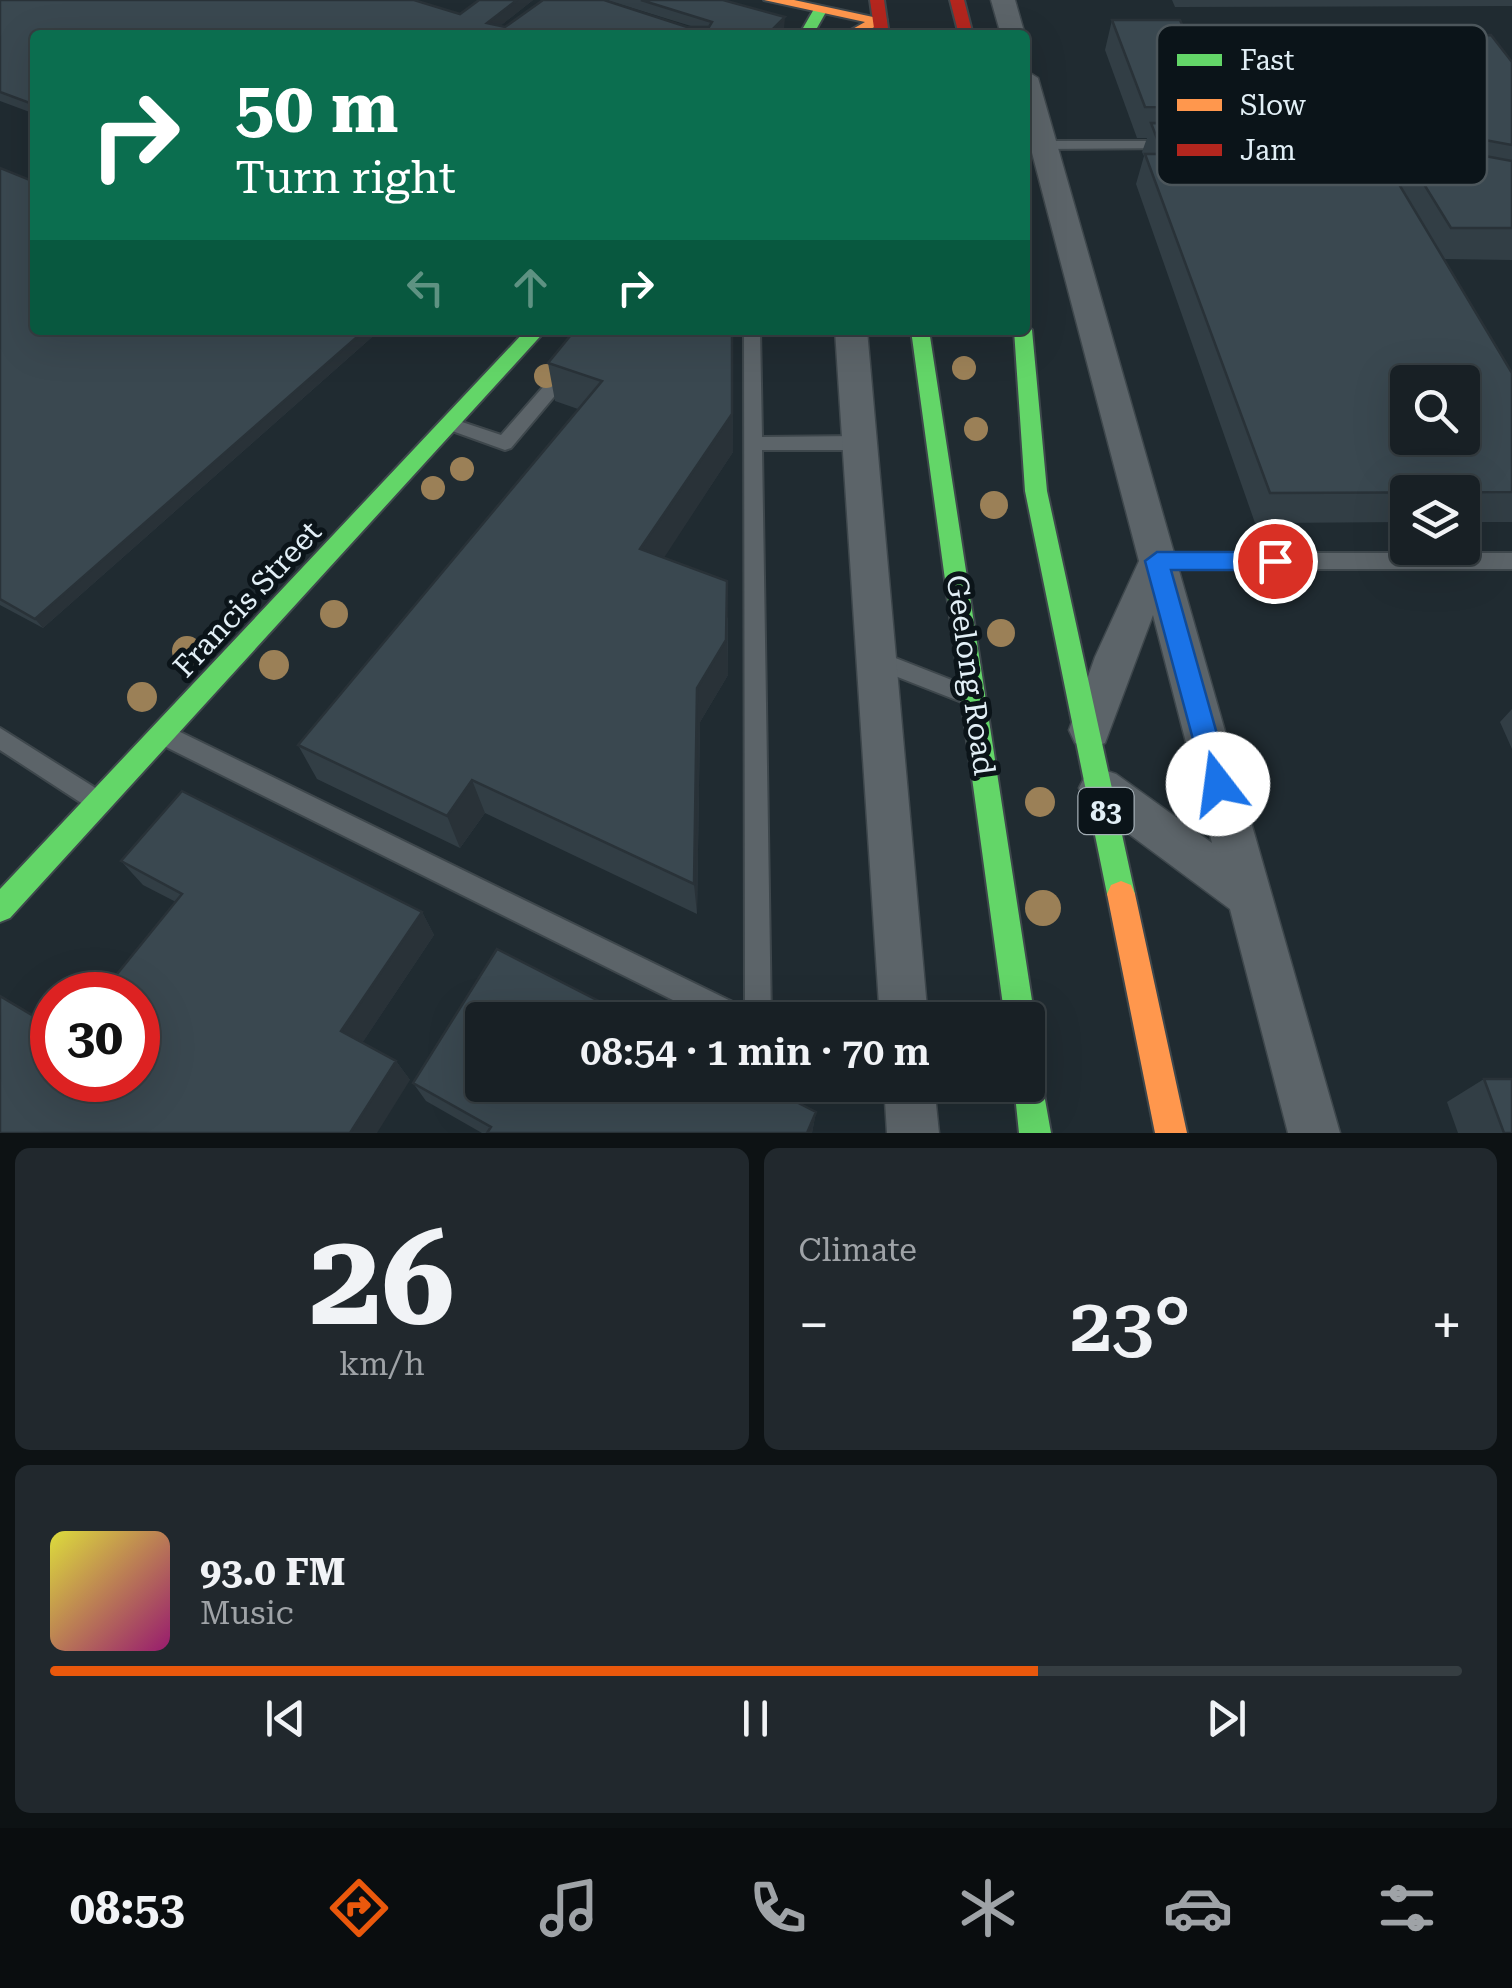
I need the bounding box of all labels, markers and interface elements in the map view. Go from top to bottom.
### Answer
legend [1157,25,1487,185]
text: Fast [1240,44,1294,77]
text: 50 m [235,67,399,149]
icon: right [70,70,200,200]
text: Slow [1240,89,1307,122]
text: Jam [1240,134,1296,167]
text: Turn right [235,151,456,204]
icon: left [398,260,453,315]
icon: ahead [503,260,558,315]
icon: right [608,260,663,315]
map controls [1390,365,1480,565]
button: search [1390,365,1480,455]
button: layers [1390,475,1480,565]
street label: Francis Street [166,514,328,684]
pin [1233,519,1318,604]
icon: arrive [1248,534,1303,589]
street label: Geelong Road [940,572,1002,778]
position arrow [1166,732,1270,836]
road number: 83 [1078,788,1134,834]
speed limit sign: 30 [30,972,160,1102]
text: 08:54 · 1 min · 70 m [580,1030,930,1074]
text: 26 [309,1203,455,1356]
text: Climate [799,1231,917,1269]
text: 23° [1070,1281,1191,1369]
text: − [799,1293,829,1357]
text: + [1431,1293,1462,1357]
text: km/h [339,1345,425,1383]
text: 93.0 FM [200,1550,346,1594]
text: Music [200,1594,294,1632]
icon: previous [258,1691,313,1746]
icon: pause [728,1691,783,1746]
icon: next [1199,1691,1254,1746]
icon: directions [324,1873,394,1943]
icon: music [534,1873,604,1943]
icon: phone [743,1873,813,1943]
icon: climate [953,1873,1023,1943]
icon: car [1163,1873,1233,1943]
icon: filters [1372,1873,1442,1943]
text: 08:53 [70,1882,185,1935]

